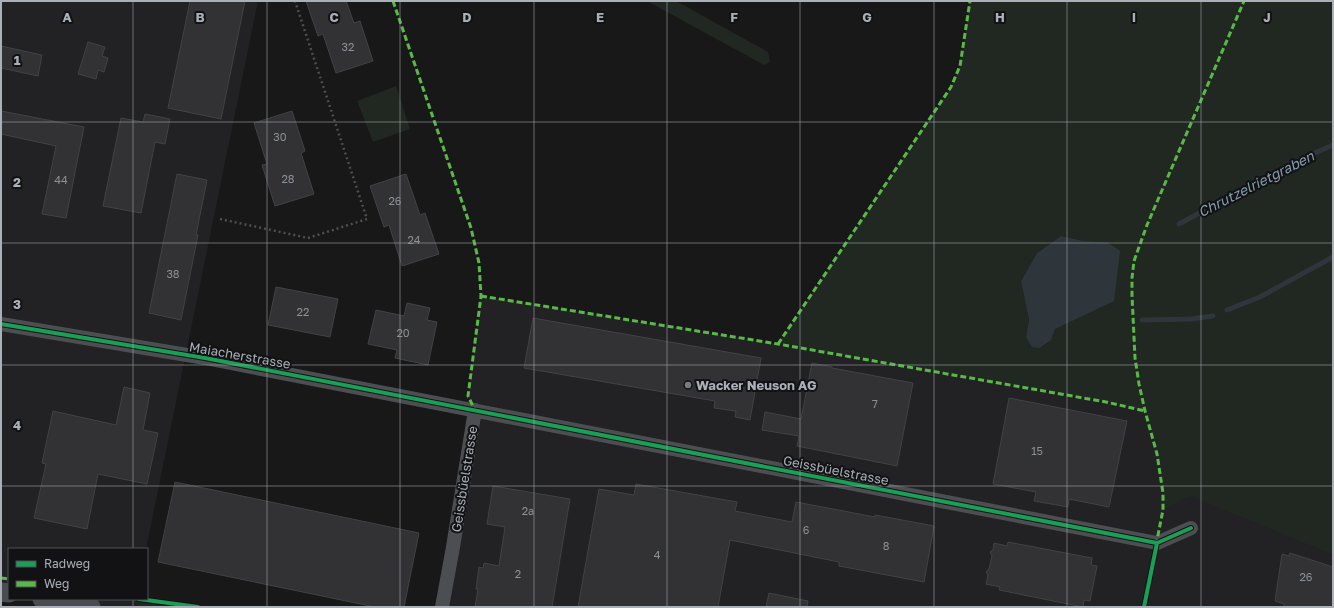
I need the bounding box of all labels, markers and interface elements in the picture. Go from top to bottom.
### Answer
text: A [62,9,72,25]
text: B [195,9,205,25]
text: C [329,9,339,25]
text: D [462,9,472,25]
text: E [596,9,604,25]
text: F [730,9,738,25]
text: G [862,9,872,25]
text: H [995,9,1005,25]
text: I [1132,9,1136,25]
text: J [1263,9,1271,25]
house number: 32 [342,40,354,53]
text: 1 [14,52,21,68]
house number: 30 [273,130,287,143]
water label: Chrutzelrietgraben [1195,146,1318,220]
house number: 28 [281,172,295,185]
house number: 44 [54,173,68,186]
text: 2 [13,174,21,190]
house number: 26 [388,194,402,207]
house number: 24 [407,233,421,246]
house number: 38 [166,267,180,280]
text: 3 [13,296,21,312]
house number: 22 [297,305,309,318]
house number: 20 [396,326,410,339]
street label: Maiacherstrasse [188,338,292,372]
place label: Wacker Neuson AG [696,377,817,393]
marker: Wacker Neuson AG [683,380,693,390]
house number: 7 [872,397,878,410]
text: 4 [13,417,21,433]
street label: Geissbüelstrasse [448,425,480,533]
house number: 15 [1031,444,1043,457]
street label: Geissbüelstrasse [782,452,890,488]
house number: 2a [522,504,534,517]
house number: 6 [803,523,810,536]
house number: 8 [883,539,890,552]
legend [8,548,148,600]
house number: 4 [654,548,661,561]
text: Radweg [44,556,90,571]
house number: 2 [515,567,521,580]
house number: 26 [1299,570,1313,583]
text: Weg [44,576,69,591]

